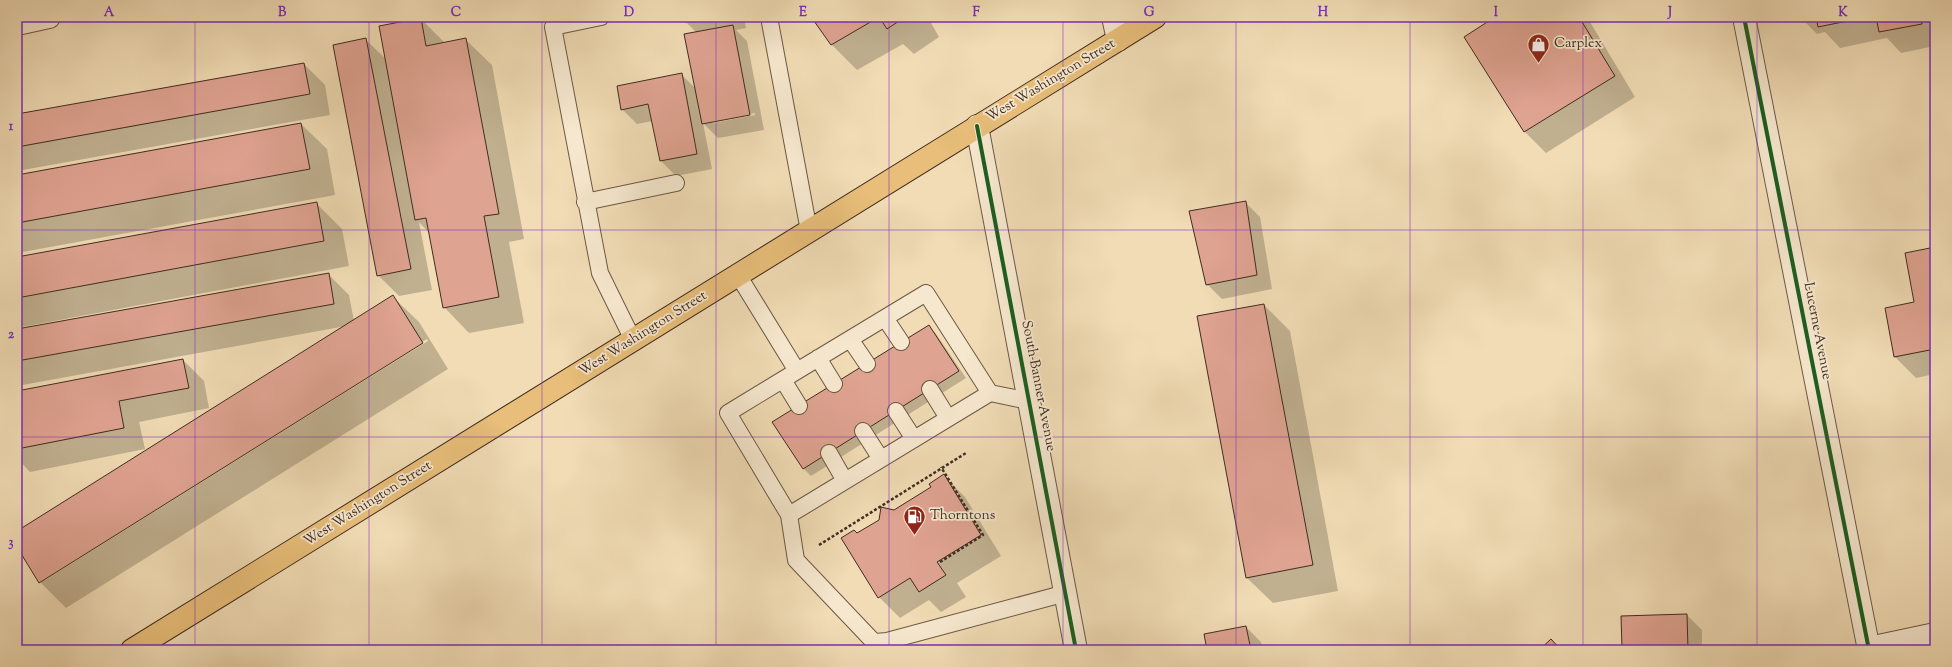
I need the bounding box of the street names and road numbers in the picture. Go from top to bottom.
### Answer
street label: West Washington Street [983,34,1120,128]
street label: Lucerne Avenue [1798,280,1836,382]
street label: West Washington Street [575,286,711,382]
street label: South Banner Avenue [1015,319,1061,453]
street label: West Washington Street [300,456,436,552]

